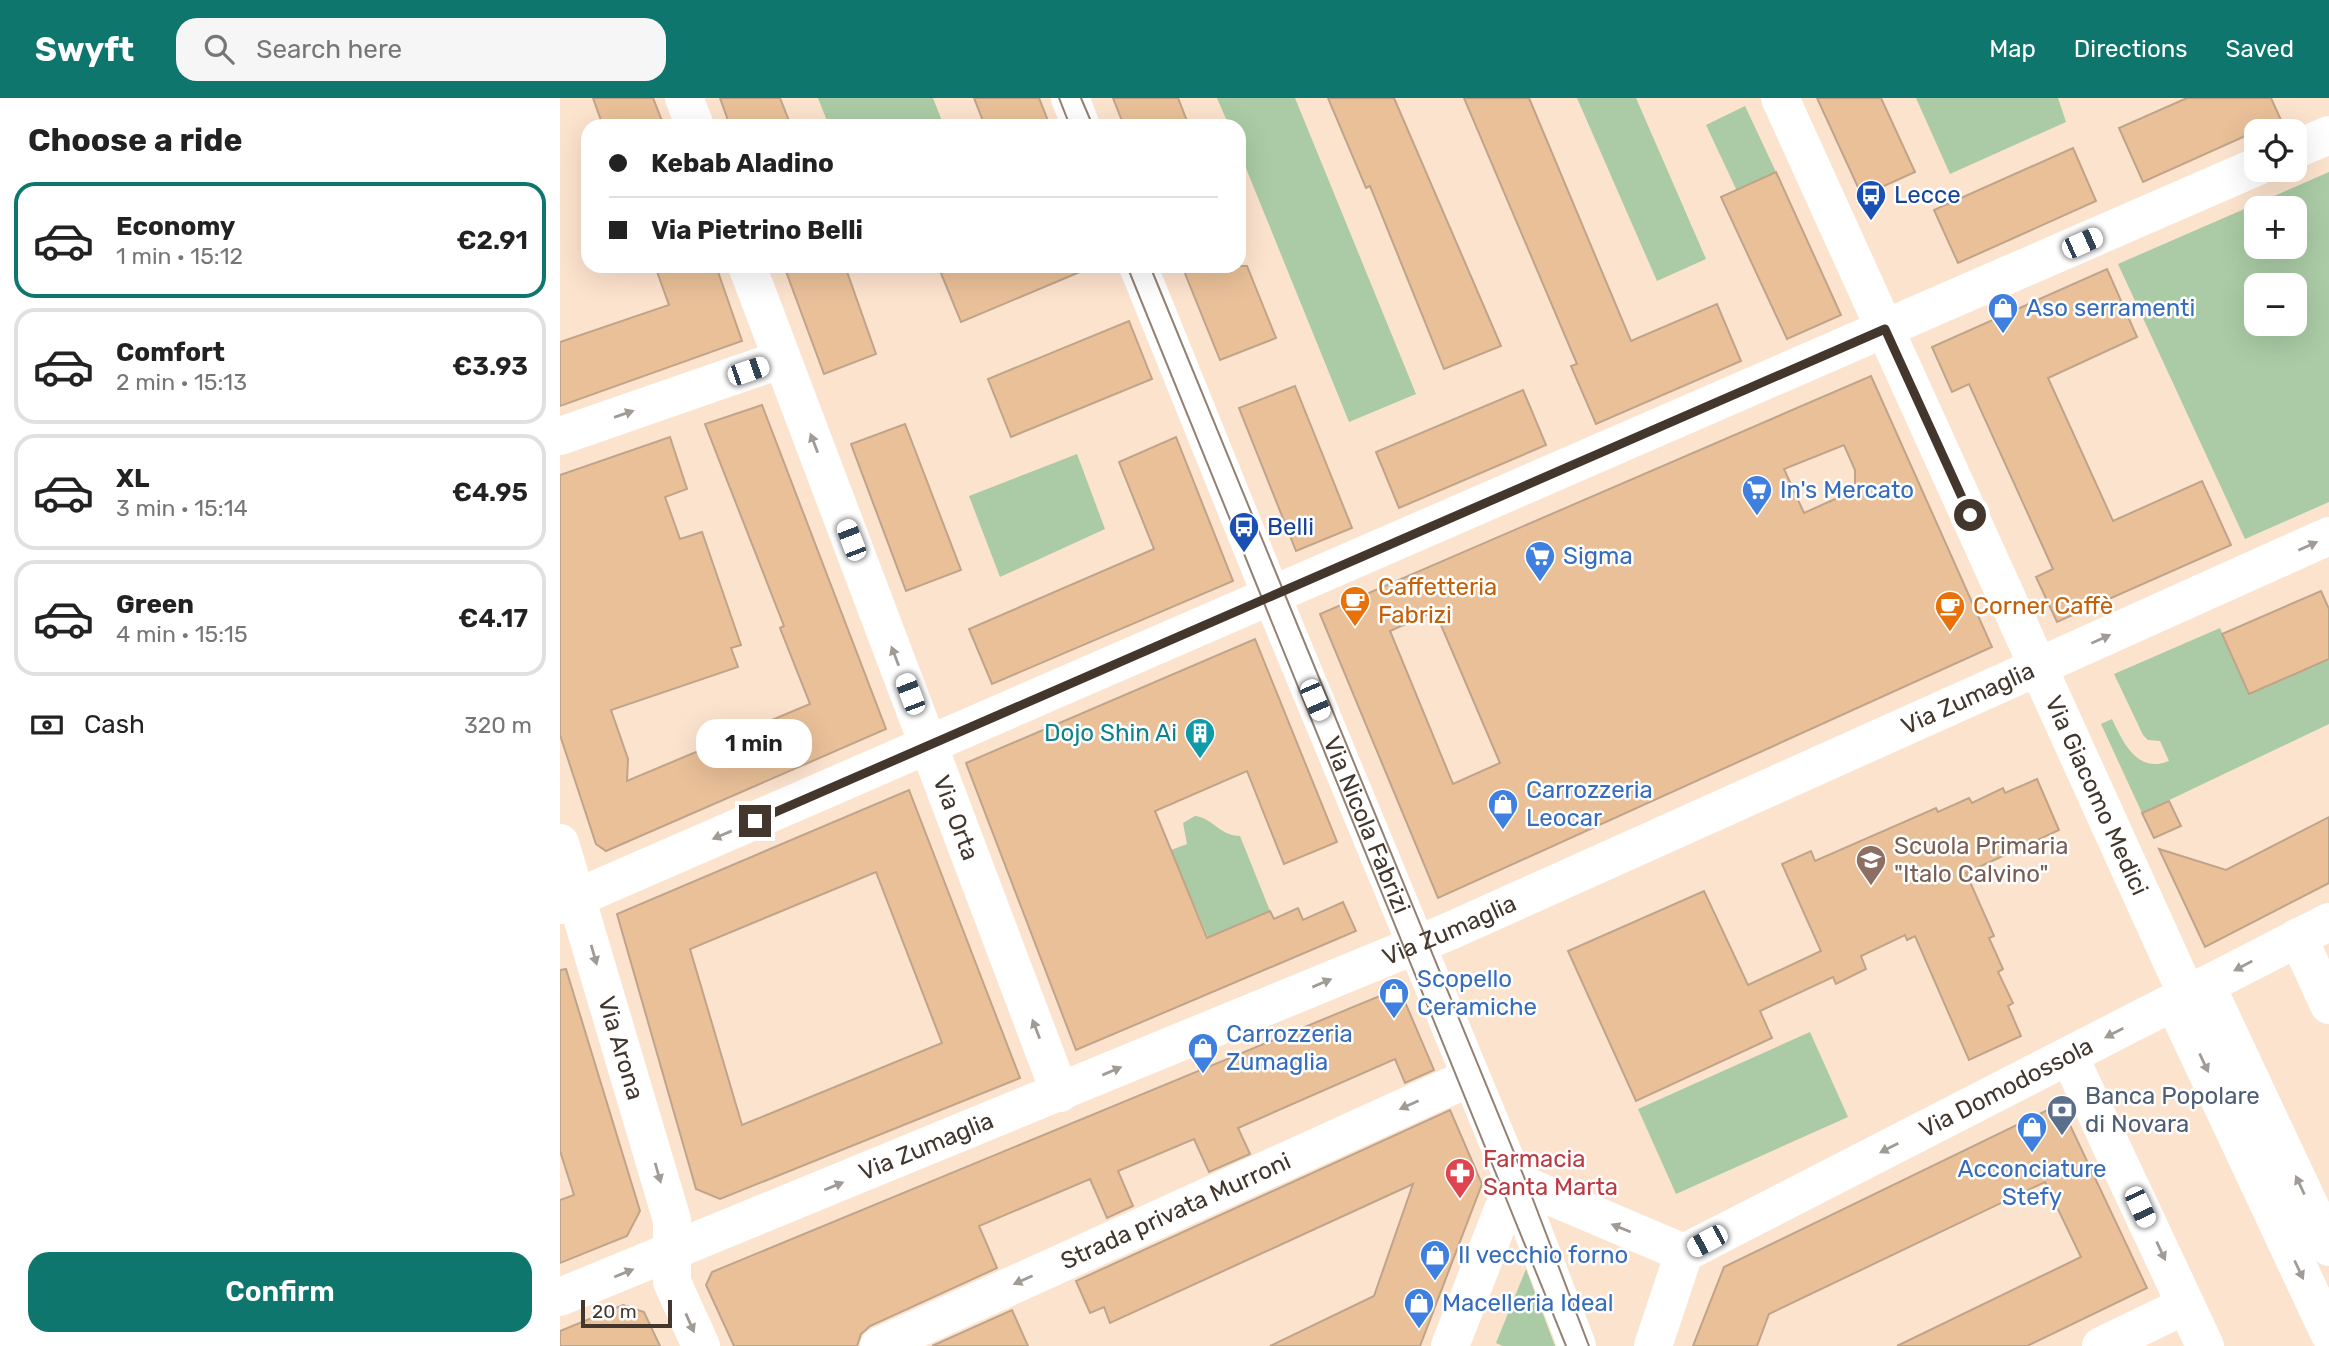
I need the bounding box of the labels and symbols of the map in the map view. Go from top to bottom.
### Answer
bus stop icon: Lecce [1854,178,1888,222]
place label: Lecce [1894,181,1961,209]
car [2059,225,2106,261]
shop icon: Aso serramenti [1986,291,2020,335]
place label: Aso serramenti [2026,294,2195,322]
car [725,354,772,388]
one-way arrow [614,408,635,419]
one-way arrow [809,433,820,454]
supermarket icon: In's Mercato [1740,473,1774,517]
place label: In's Mercato [1780,476,1914,504]
route start [1954,499,1986,531]
bus stop icon: Belli [1227,510,1261,554]
place label: Belli [1267,513,1314,541]
car [834,517,869,563]
supermarket icon: Sigma [1523,539,1557,583]
one-way arrow [2298,540,2318,552]
place label: Sigma [1563,542,1633,570]
place label: Caffetteria Fabrizi [1378,573,1497,629]
cafe icon: Caffetteria Fabrizi [1338,584,1372,628]
cafe icon: Corner Caffè [1933,589,1967,633]
place label: Corner Caffè [1973,592,2113,620]
one-way arrow [2090,633,2111,644]
one-way arrow [890,645,901,666]
street label: Via Zumaglia [1897,656,2039,740]
car [893,671,928,717]
car [1298,677,1333,723]
street label: Via Giacomo Medici [2039,692,2154,900]
building icon: Dojo Shin Ai [1183,716,1217,760]
place label: Dojo Shin Ai [1044,719,1177,747]
callout: 1 min [697,720,813,768]
street label: Via Nicola Fabrizi [1317,732,1416,918]
street label: Via Orta [927,771,985,864]
place label: Carrozzeria Leocar [1526,776,1653,832]
shop icon: Carrozzeria Leocar [1486,787,1520,831]
route end [739,805,771,837]
one-way arrow [712,829,732,841]
place label: Scuola Primaria "Italo Calvino" [1894,832,2068,888]
school or university icon: Scuola Primaria "Italo Calvino" [1854,843,1888,887]
street label: Via Zumaglia [1378,889,1521,971]
one-way arrow [590,944,600,965]
one-way arrow [2232,960,2252,972]
place label: Scopello Ceramiche [1417,965,1537,1021]
shop icon: Scopello Ceramiche [1377,976,1411,1020]
one-way arrow [1312,977,1332,989]
street label: Via Arona [592,993,650,1103]
one-way arrow [1031,1018,1042,1039]
place label: Carrozzeria Zumaglia [1226,1020,1353,1076]
one-way arrow [2104,1027,2123,1039]
shop icon: Carrozzeria Zumaglia [1186,1031,1220,1075]
street label: Via Domodossola [1914,1032,2098,1144]
one-way arrow [2198,1053,2210,1073]
one-way arrow [1102,1065,1122,1077]
place label: Banca Popolare di Novara [2085,1082,2260,1138]
bank icon: Banca Popolare di Novara [2045,1093,2079,1137]
one-way arrow [1399,1099,1419,1111]
street label: Via Zumaglia [855,1106,998,1187]
shop icon: Acconciature Stefy [2015,1110,2049,1154]
one-way arrow [1879,1142,1899,1153]
place label: Farmacia Santa Marta [1483,1145,1618,1201]
street label: Strada privata Murroni [1056,1147,1295,1275]
place label: Acconciature Stefy [1957,1155,2107,1211]
pharmacy icon: Farmacia Santa Marta [1443,1156,1477,1200]
one-way arrow [654,1163,664,1184]
one-way arrow [2294,1175,2305,1196]
one-way arrow [824,1180,844,1192]
car [2122,1184,2159,1230]
one-way arrow [1610,1222,1631,1233]
car [1684,1222,1731,1260]
shop icon: Il vecchio forno [1418,1238,1452,1282]
place label: Il vecchio forno [1458,1241,1628,1269]
one-way arrow [2155,1241,2166,1261]
one-way arrow [2293,1260,2305,1280]
one-way arrow [613,1267,634,1278]
one-way arrow [1013,1274,1033,1286]
shop icon: Macelleria Ideal [1402,1286,1436,1330]
place label: Macelleria Ideal [1442,1289,1614,1317]
scale bar [581,1297,672,1329]
one-way arrow [684,1313,696,1333]

